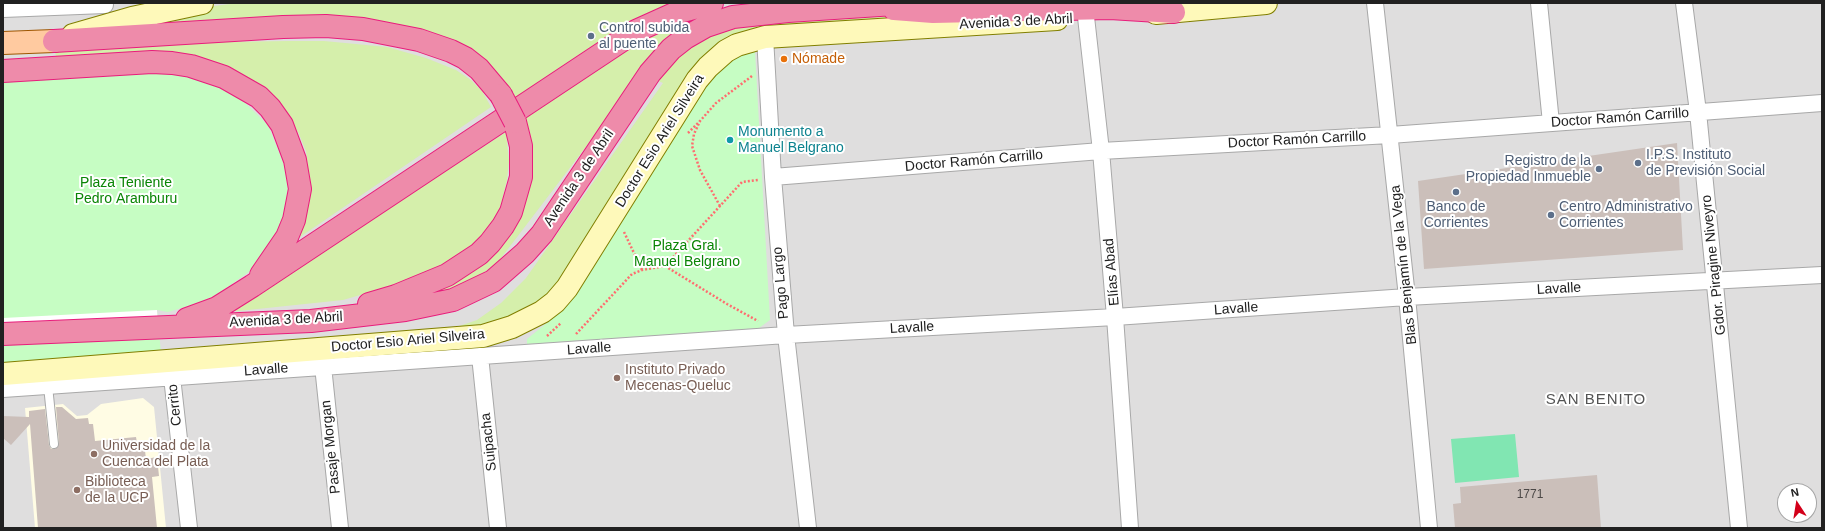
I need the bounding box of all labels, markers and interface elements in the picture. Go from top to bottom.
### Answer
street label: Avenida 3 de Abril [959,11,1073,33]
place label: Control subida al puente [599,20,689,52]
marker: Control subida al puente [586,31,596,41]
place label: Nómade [792,51,845,67]
marker: Nómade [779,54,789,64]
street label: Doctor Esio Ariel Silveira [612,71,708,211]
street label: Doctor Ramón Carrillo [1550,105,1690,131]
place label: Monumento a Manuel Belgrano [738,124,844,156]
street label: Avenida 3 de Abril [540,126,618,230]
street label: Doctor Ramón Carrillo [1227,128,1367,152]
marker: Monumento a Manuel Belgrano [725,135,735,145]
street label: Doctor Ramón Carrillo [904,147,1044,175]
place label: I.P.S. Instituto de Previsión Social [1646,147,1765,180]
place label: Registro de la Propiedad Inmueble [1466,153,1591,186]
marker: I.P.S. Instituto de Previsión Social [1633,158,1643,168]
marker: Registro de la Propiedad Inmueble [1594,164,1604,174]
park label: Plaza Teniente Pedro Aramburu [75,175,177,208]
street label: Blas Benjamín de la Vega [1387,184,1421,346]
marker: Banco de Corrientes [1451,187,1461,197]
street label: Gdor. Piragine Niveyro [1698,194,1730,336]
place label: Banco de Corrientes [1424,199,1488,232]
place label: Centro Administrativo Corrientes [1559,199,1693,232]
marker: Centro Administrativo Corrientes [1546,210,1556,220]
park label: Plaza Gral. Manuel Belgrano [634,238,740,270]
street label: Elías Abad [1101,238,1123,306]
street label: Pago Largo [769,246,793,320]
street label: Lavalle [1536,279,1582,299]
street label: Lavalle [1213,299,1259,319]
street label: Avenida 3 de Abril [229,309,343,331]
street label: Lavalle [889,318,935,338]
street label: Doctor Esio Ariel Silveira [331,326,485,356]
street label: Lavalle [566,339,612,359]
street label: Lavalle [243,360,289,380]
place label: Instituto Privado Mecenas-Queluc [625,362,731,394]
marker: Instituto Privado Mecenas-Queluc [612,373,622,383]
street label: Cerrito [164,383,186,427]
district label: SAN BENITO [1546,391,1646,409]
street label: Pasaje Morgan [318,399,344,495]
street label: Suipacha [478,412,500,472]
place label: Universidad de la Cuenca del Plata [102,438,210,470]
marker: Universidad de la Cuenca del Plata [89,449,99,459]
place label: Biblioteca de la UCP [85,474,149,506]
north arrow [1777,483,1817,523]
marker: Biblioteca de la UCP [72,485,82,495]
text: N [1790,486,1800,499]
house number: 1771 [1517,488,1543,502]

